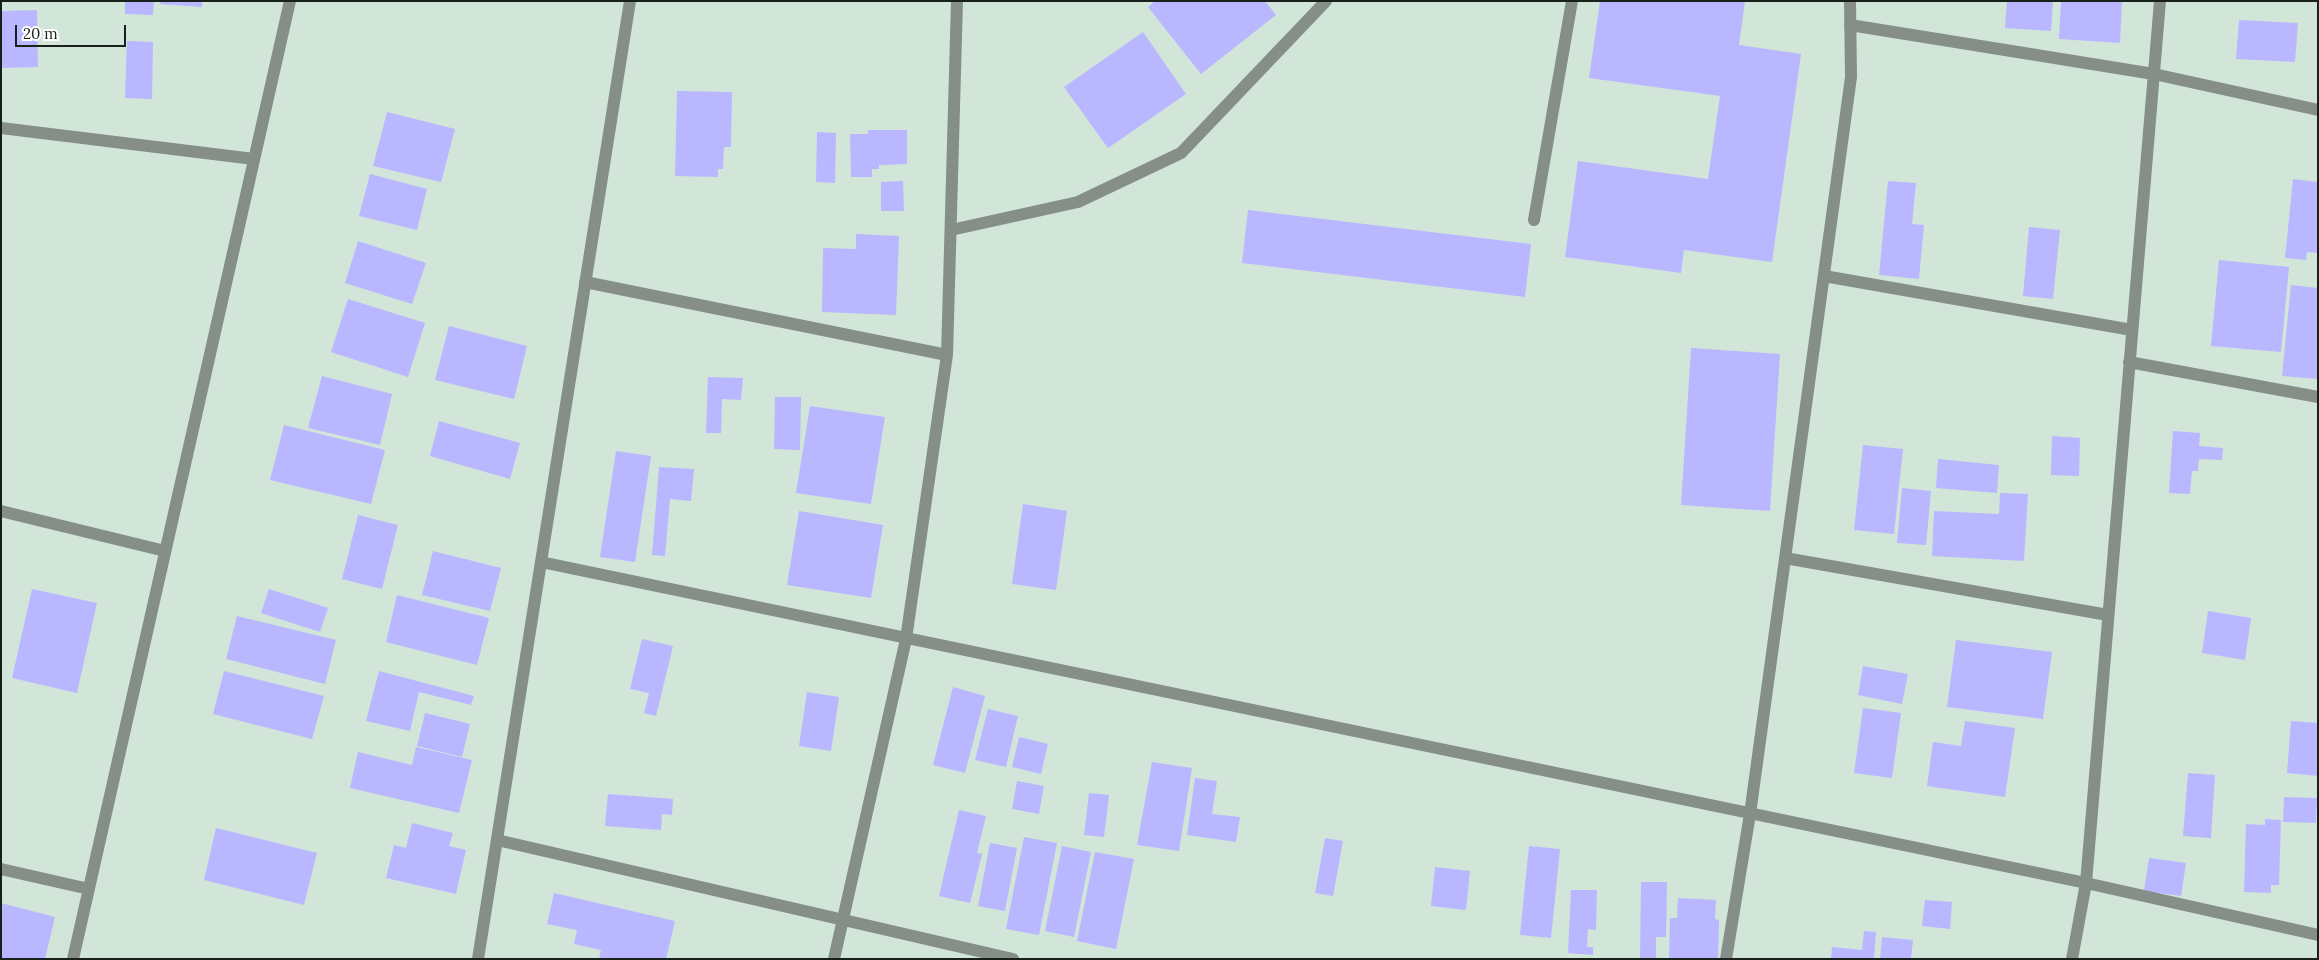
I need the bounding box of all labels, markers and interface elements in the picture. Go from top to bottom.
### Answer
scale bar [18,15,129,47]
text: 20 m [23,24,58,43]

